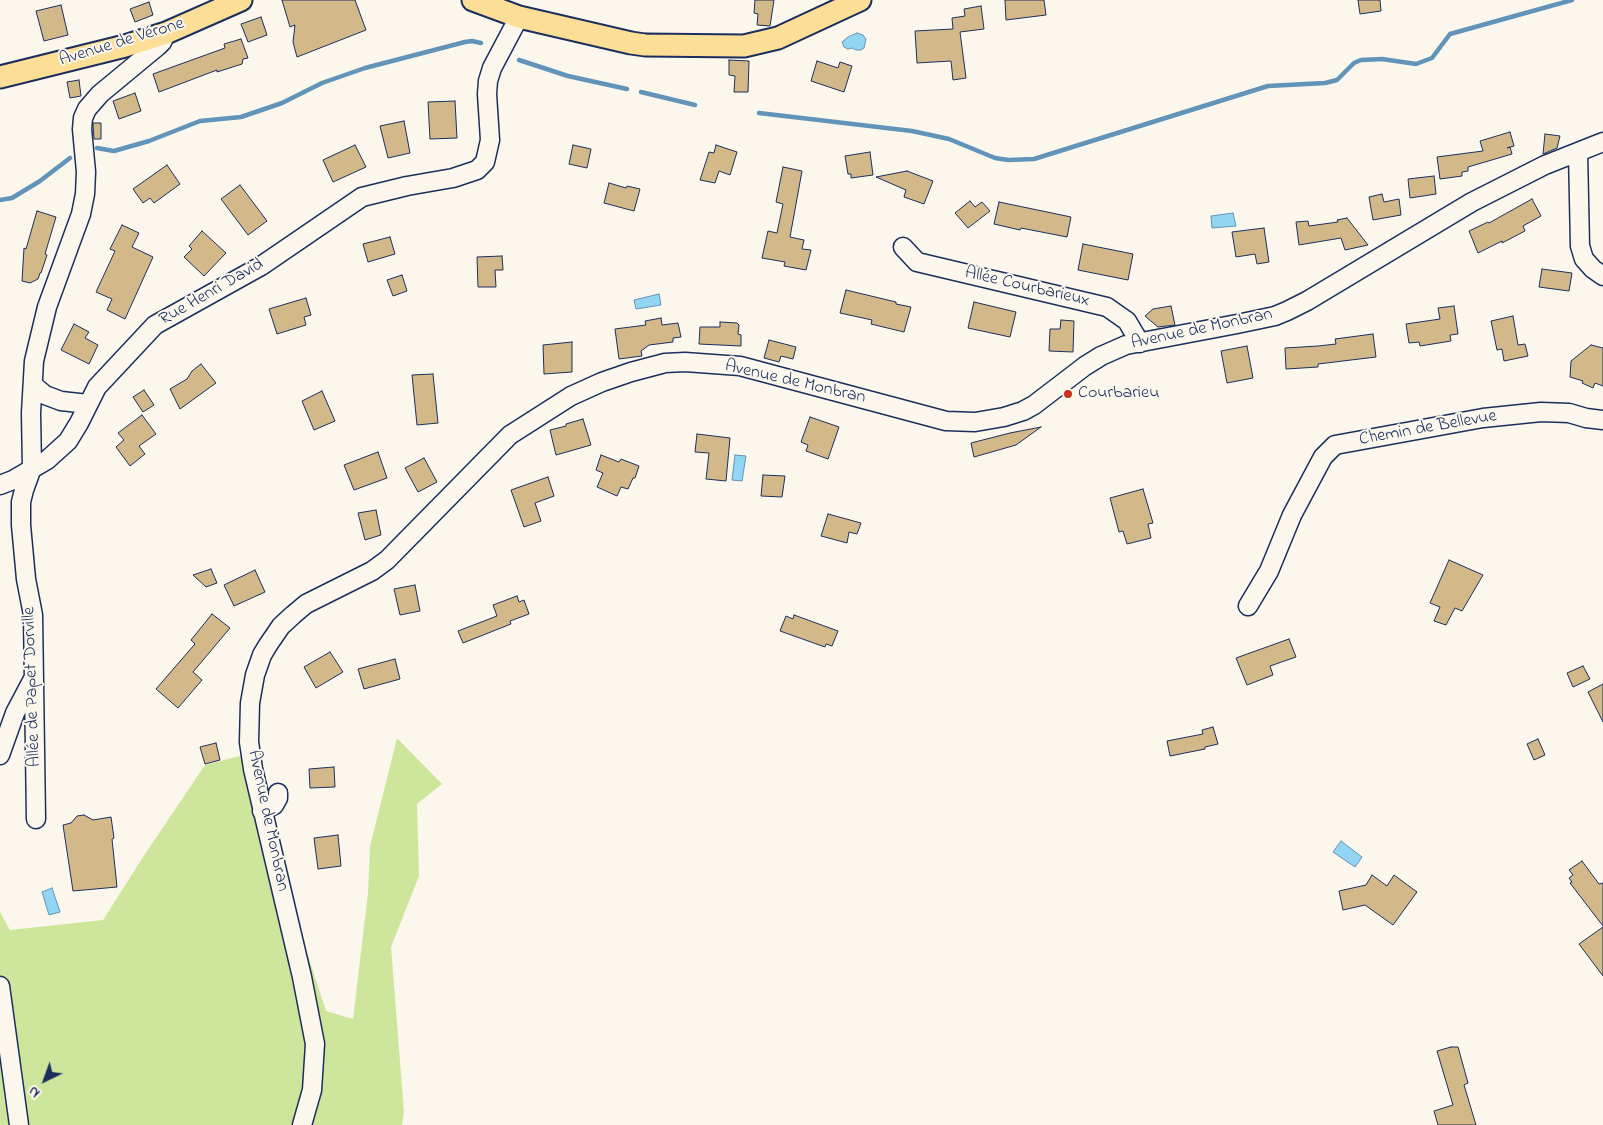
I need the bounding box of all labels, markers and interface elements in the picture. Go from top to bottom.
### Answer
street label: Avenue de Vérone [57,14,187,72]
street label: Rue Henri David [156,254,268,332]
street label: Allée Courbarieux [963,263,1091,313]
street label: Avenue de Monbran [1129,304,1275,356]
street label: Avenue de Monbran [722,356,868,410]
place label: Courbarieu [1078,383,1159,405]
marker: Courbarieu [1062,388,1074,400]
street label: Chemin de Bellevue [1358,406,1498,452]
street label: Allée de Papet Dorville [19,606,47,768]
street label: Avenue de Monbran [241,748,293,894]
north arrow [20,1055,70,1105]
text: N [24,1081,45,1102]

